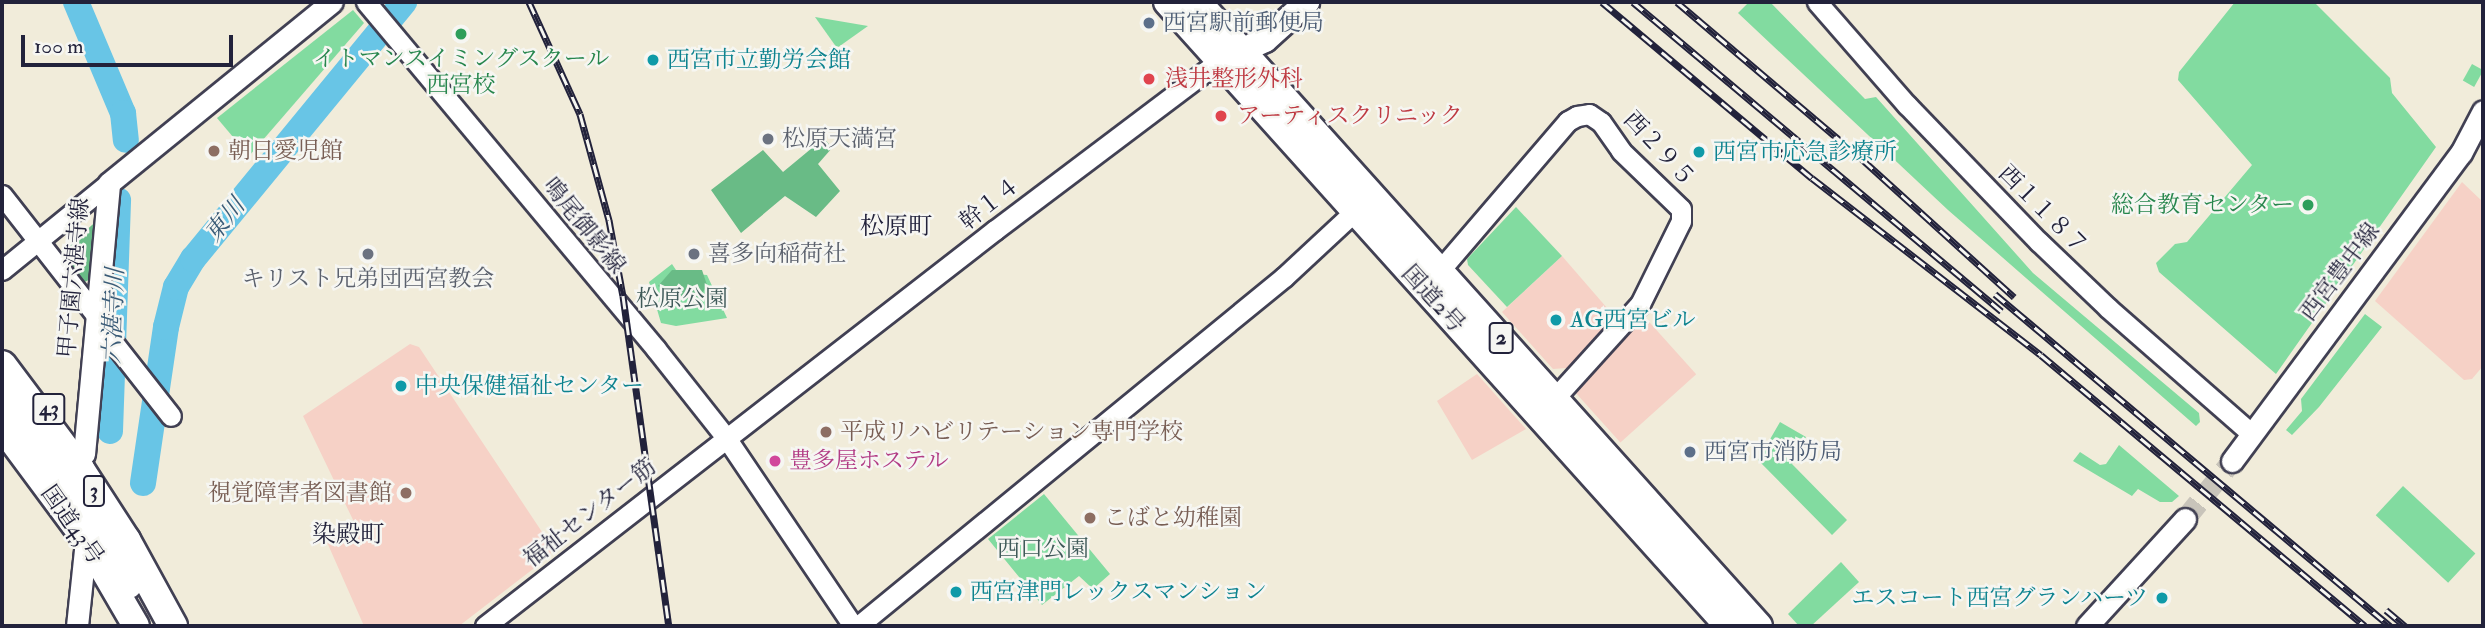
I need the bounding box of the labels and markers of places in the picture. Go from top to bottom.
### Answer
place label: 西宮駅前郵便局 [1163,9,1324,37]
marker: 西宮駅前郵便局 [1141,15,1157,31]
marker: イトマンスイミングスクール 西宮校 [453,26,469,42]
place label: イトマンスイミングスクール 西宮校 [312,45,610,99]
place label: 西宮市立勤労会館 [667,46,851,74]
marker: 西宮市立勤労会館 [645,52,661,68]
place label: 浅井整形外科 [1165,65,1303,93]
marker: 浅井整形外科 [1139,69,1159,89]
place label: アーティスクリニック [1237,102,1466,130]
marker: アーティスクリニック [1211,106,1231,126]
place label: 松原天満宮 [782,125,897,153]
marker: 松原天満宮 [760,131,776,147]
place label: 朝日愛児館 [228,137,343,165]
place label: 西宮市応急診療所 [1713,138,1897,166]
marker: 朝日愛児館 [206,143,222,159]
marker: 西宮市応急診療所 [1691,144,1707,160]
place label: 総合教育センター [2110,191,2294,219]
marker: 総合教育センター [2300,197,2316,213]
place label: 喜多向稲荷社 [708,240,846,268]
marker: キリスト兄弟団西宮教会 [360,246,376,262]
marker: 喜多向稲荷社 [686,246,702,262]
place label: キリスト兄弟団西宮教会 [242,265,494,293]
place label: AG西宮ビル [1570,306,1696,334]
marker: AG西宮ビル [1548,312,1564,328]
place label: 中央保健福祉センター [415,372,645,400]
marker: 中央保健福祉センター [393,378,409,394]
place label: 平成リハビリテーション専門学校 [840,418,1185,446]
marker: 平成リハビリテーション専門学校 [818,424,834,440]
place label: 西宮市消防局 [1704,438,1842,466]
marker: 西宮市消防局 [1682,444,1698,460]
place label: 豊多屋ホステル [789,447,950,475]
marker: 豊多屋ホステル [767,453,783,469]
place label: 視覚障害者図書館 [208,479,392,507]
marker: 視覚障害者図書館 [398,485,414,501]
place label: こばと幼稚園 [1104,504,1242,532]
marker: こばと幼稚園 [1082,510,1098,526]
place label: 西宮津門レックスマンション [970,578,1269,606]
marker: 西宮津門レックスマンション [948,584,964,600]
place label: エスコート西宮グランハーツ [1849,584,2148,612]
marker: エスコート西宮グランハーツ [2154,590,2170,606]

